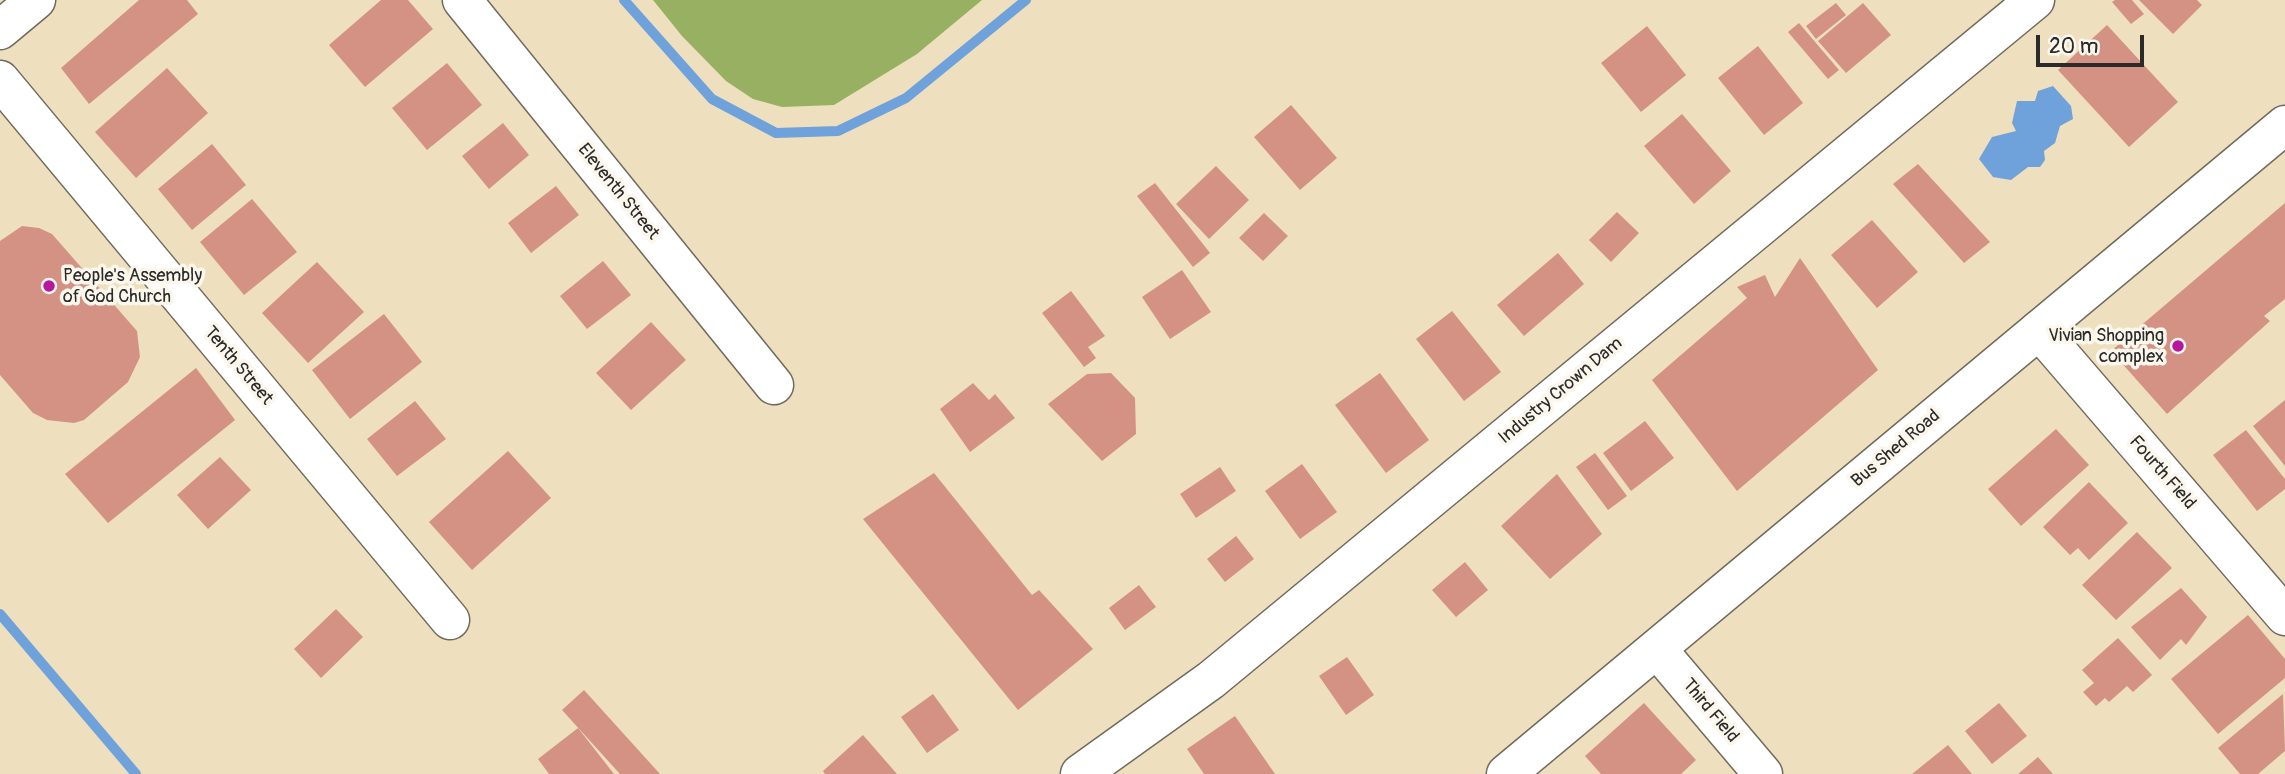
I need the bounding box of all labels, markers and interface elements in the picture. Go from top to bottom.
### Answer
scale bar [2040,21,2148,65]
text: 20 m [2049,33,2098,60]
street label: Eleventh Street [573,140,663,244]
place label: People's Assembly of God Church [63,265,202,308]
marker: People's Assembly of God Church [41,278,57,294]
street label: Tenth Street [199,322,277,410]
place label: Vivian Shopping complex [2048,325,2164,368]
street label: Industry Crown Dam [1495,333,1627,449]
marker: Vivian Shopping complex [2170,338,2186,354]
street label: Bus Shed Road [1847,406,1945,492]
street label: Fourth Field [2124,432,2200,514]
street label: Third Field [1677,675,1743,747]

